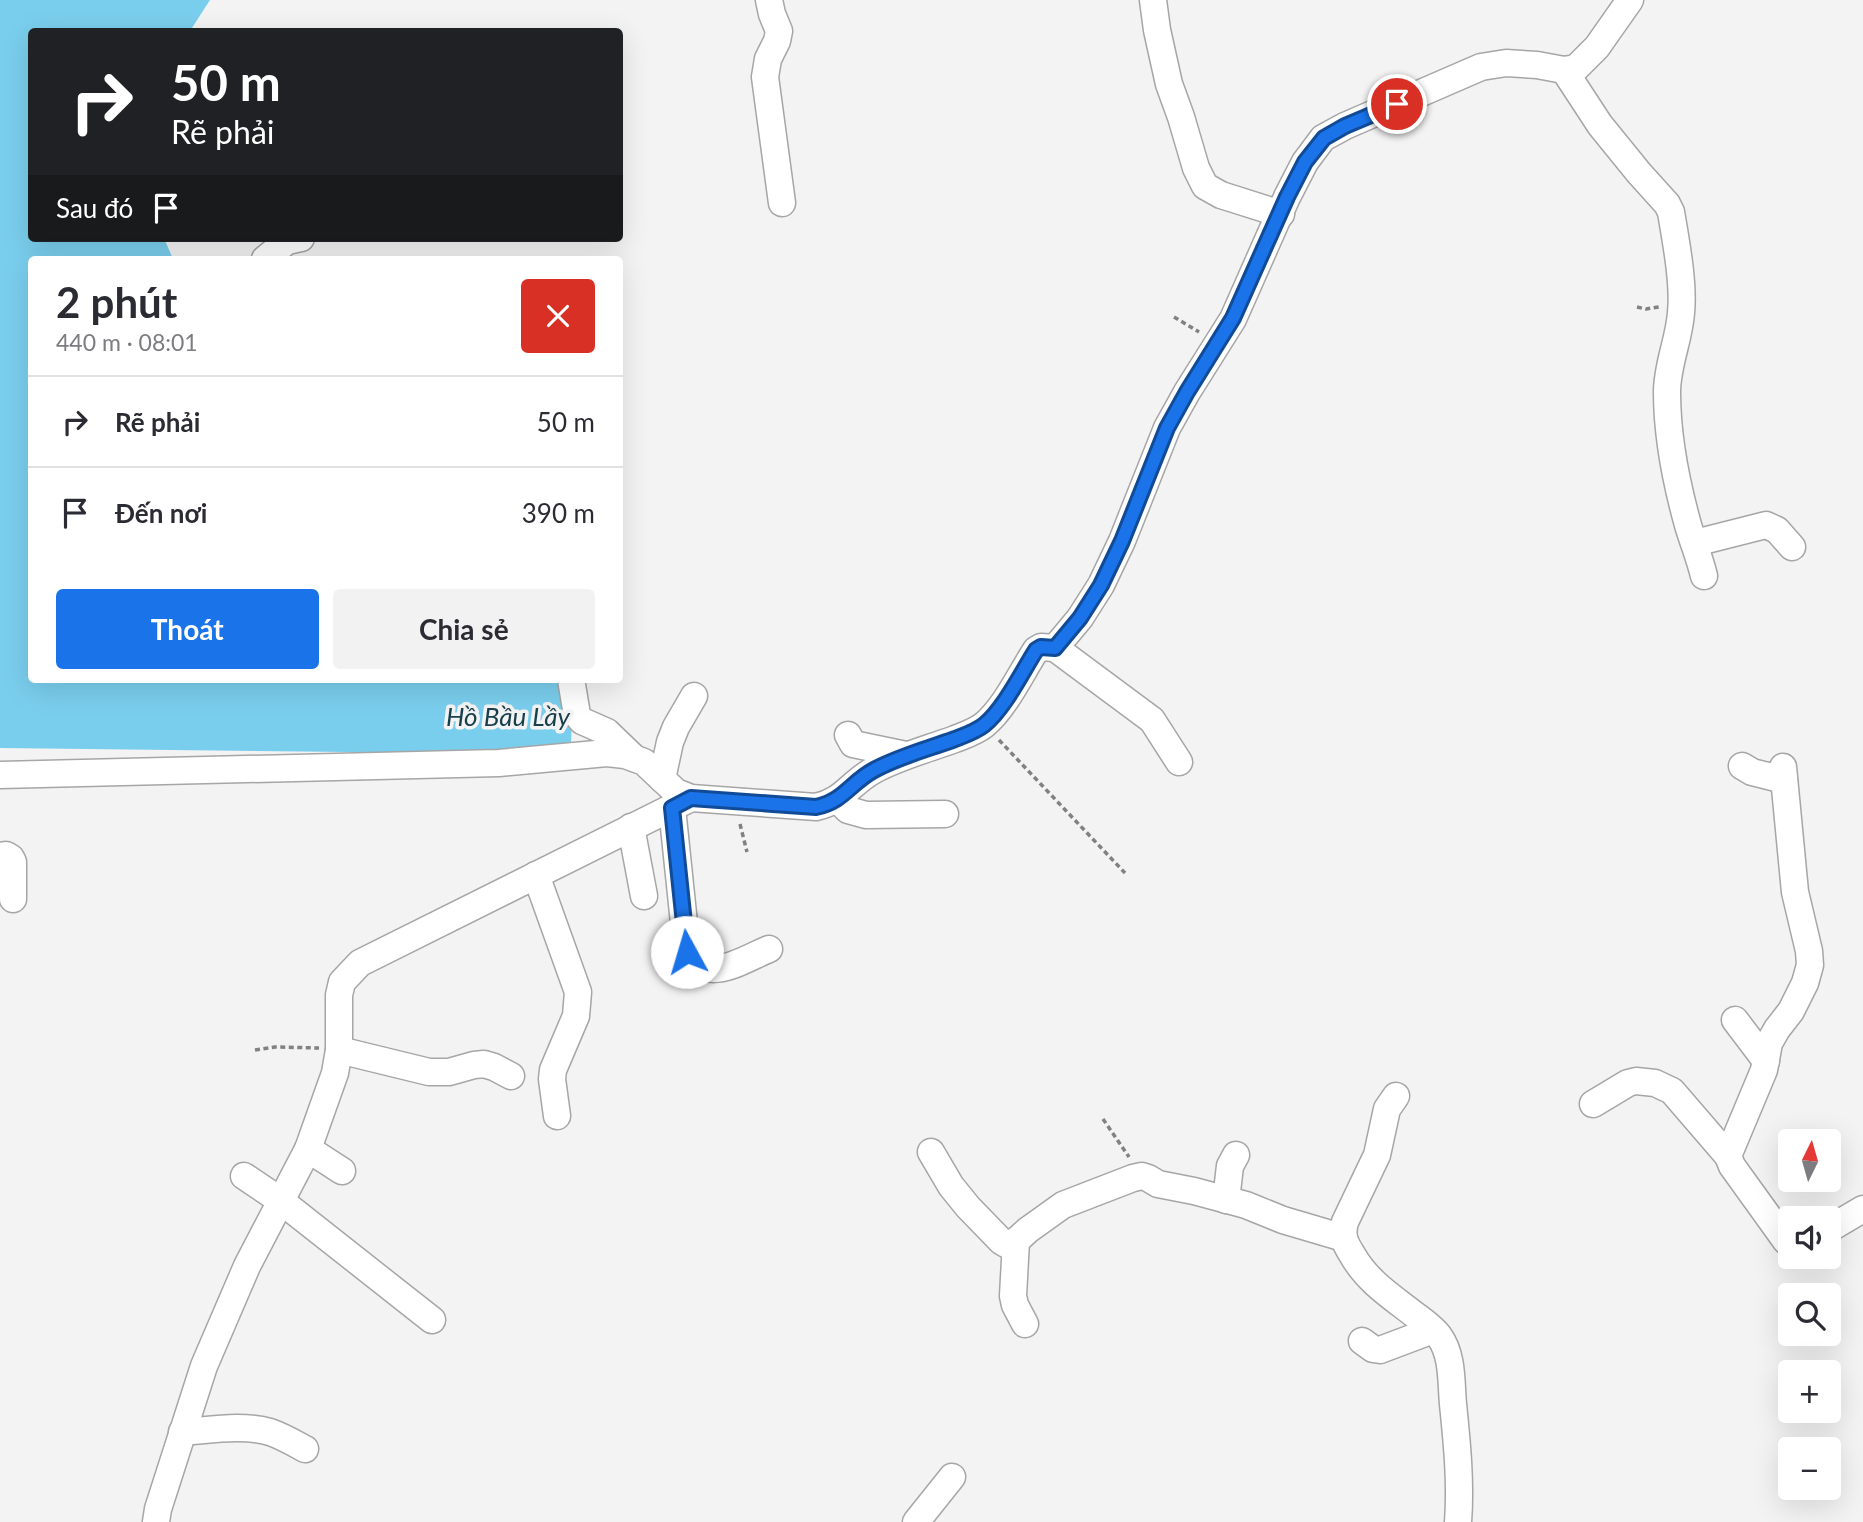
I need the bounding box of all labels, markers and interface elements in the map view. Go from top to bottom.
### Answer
text: 50 m [171,53,281,111]
icon: right [56,56,147,147]
pin [1367,74,1427,134]
icon: arrive [1378,85,1416,123]
text: Rẽ phải [171,112,274,151]
icon: arrive [147,189,185,227]
text: Sau đó [56,192,133,224]
text: 2 phút [56,277,177,327]
button: close [521,279,595,353]
text: 440 m · 08:01 [56,328,198,356]
icon: right [56,403,94,441]
text: Rẽ phải [115,406,200,438]
text: 50 m [537,406,595,438]
icon: arrive [56,494,94,532]
text: Đến nơi [115,497,207,529]
text: 390 m [522,497,595,529]
button: Thoát [56,589,319,669]
button: Chia sẻ [333,589,595,669]
water label: Hồ Bầu Lầy [446,700,570,732]
position arrow [650,915,724,989]
north arrow [1778,1129,1841,1192]
map controls [1778,1129,1841,1500]
button: sound [1778,1206,1841,1269]
button: search [1778,1283,1841,1346]
button: + [1778,1360,1841,1423]
button: − [1778,1437,1841,1500]

